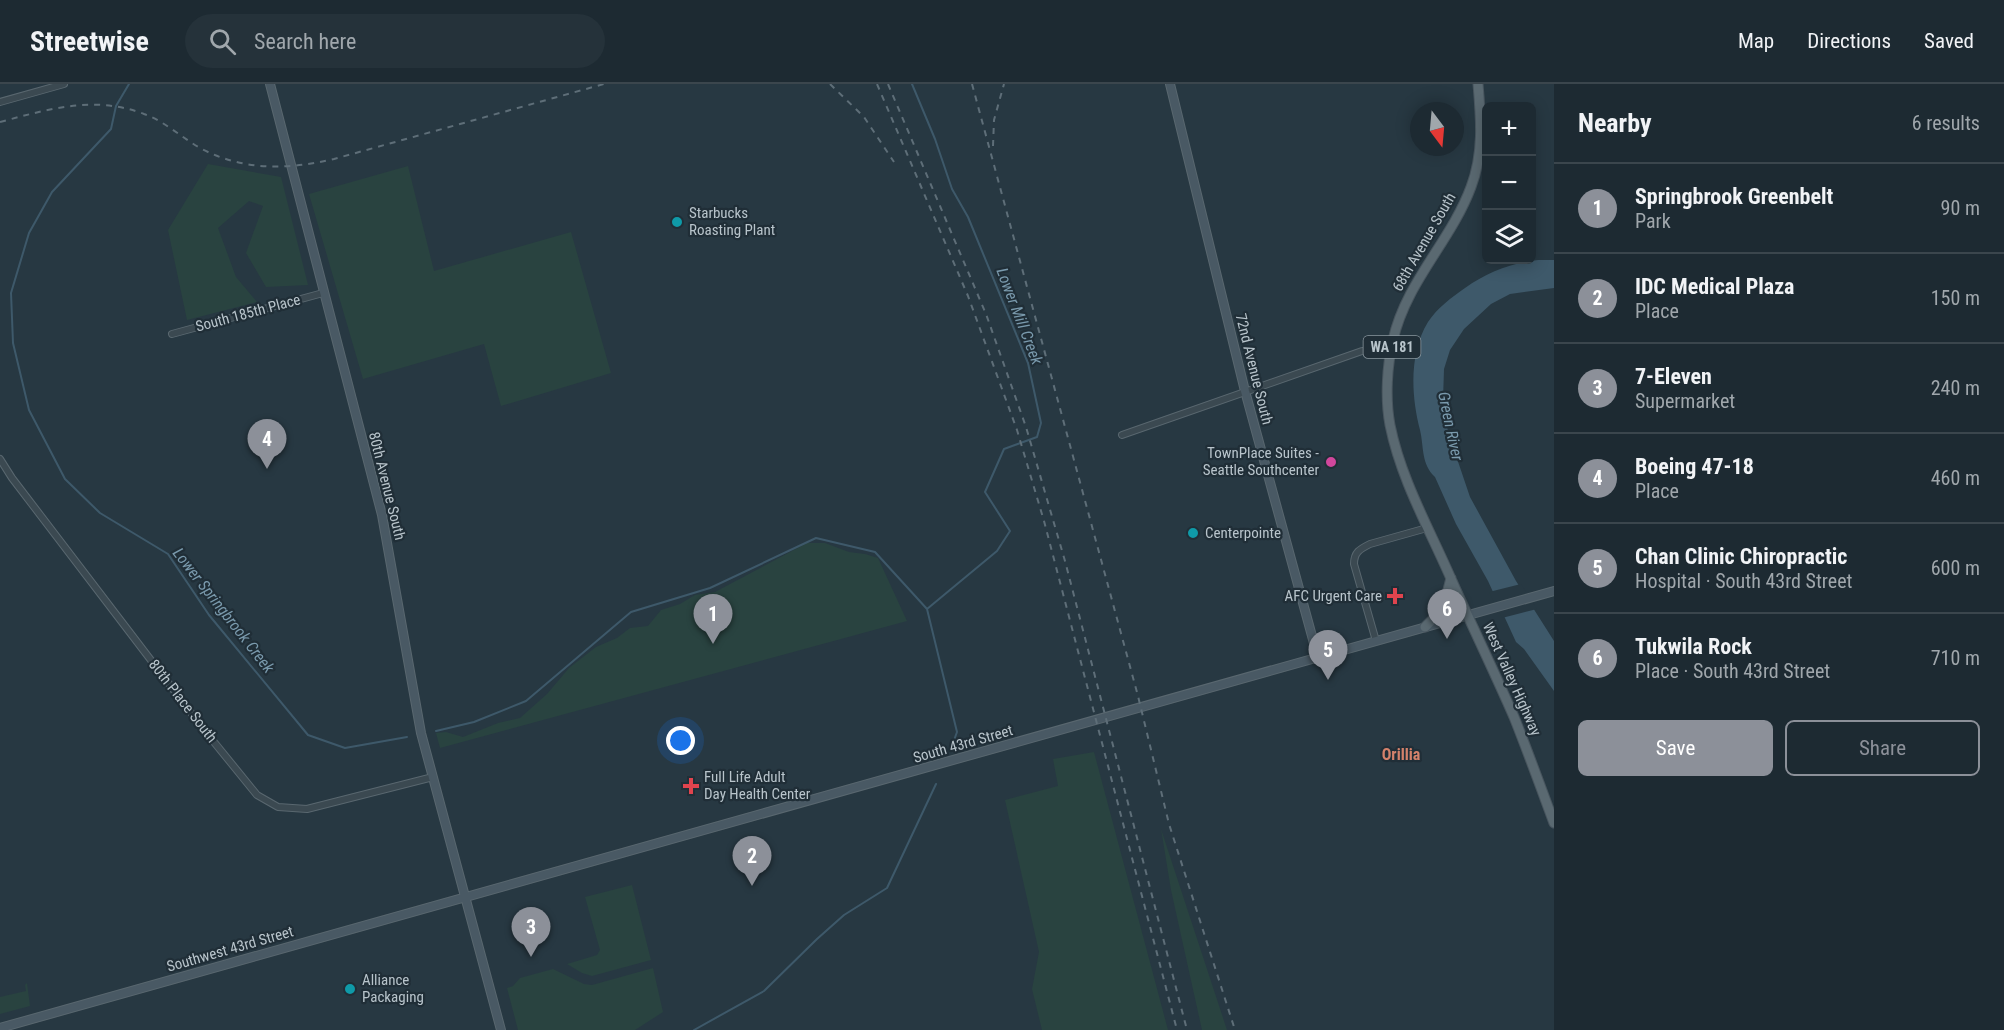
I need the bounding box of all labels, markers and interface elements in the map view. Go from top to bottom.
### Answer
search box [185,14,605,68]
text: Streetwise [30,25,149,58]
icon: search [206,25,239,58]
text: Search here [254,29,356,54]
text: Map [1738,29,1774,53]
text: Directions [1807,29,1891,53]
text: Saved [1924,29,1974,53]
north arrow [1410,102,1464,156]
map controls [1482,102,1536,264]
button: + [1482,102,1536,156]
text: Nearby [1578,108,1652,138]
text: 6 results [1912,111,1980,135]
button: − [1482,156,1536,210]
text: Springbrook Greenbelt [1635,184,1833,209]
street label: 68th Avenue South [1389,190,1459,294]
text: 1 [1592,196,1603,220]
text: 90 m [1941,196,1980,220]
place label: Starbucks Roasting Plant [689,204,775,239]
text: Park [1635,209,1671,233]
button: layers [1482,210,1536,264]
marker: Starbucks Roasting Plant [670,215,684,229]
water label: Lower Mill Creek [992,265,1047,368]
text: IDC Medical Plaza [1635,274,1794,299]
text: 2 [1592,286,1603,310]
text: 150 m [1931,286,1980,310]
street label: South 185th Place [194,290,302,336]
text: Place [1635,299,1679,323]
street label: 72nd Avenue South [1231,312,1277,426]
road number: WA 181 [1364,336,1420,358]
text: 7-Eleven [1635,364,1712,389]
text: 3 [1592,376,1603,400]
text: 240 m [1931,376,1980,400]
text: Supermarket [1635,389,1735,413]
water label: Green River [1434,390,1467,463]
pin: 4 [248,420,286,469]
street label: 80th Avenue South [365,430,409,542]
place label: TownPlace Suites - Seattle Southcenter [1203,444,1319,479]
text: Boeing 47-18 [1635,454,1754,479]
marker: TownPlace Suites - Seattle Southcenter [1324,455,1338,469]
text: 4 [1592,466,1603,490]
text: 460 m [1931,466,1980,490]
text: Place [1635,479,1679,503]
place label: Centerpointe [1205,524,1281,542]
marker: Centerpointe [1186,526,1200,540]
water label: Lower Springbrook Creek [169,544,279,677]
text: Chan Clinic Chiropractic [1635,544,1847,569]
text: 5 [1592,556,1603,580]
text: 600 m [1931,556,1980,580]
text: Hospital · South 43rd Street [1635,569,1852,593]
place label: AFC Urgent Care [1285,587,1382,605]
marker: AFC Urgent Care [1386,587,1404,605]
pin: 6 [1428,590,1466,639]
pin: 1 [694,594,732,644]
street label: West Valley Highway [1479,620,1545,738]
pin: 5 [1308,630,1348,680]
text: Tukwila Rock [1635,634,1752,659]
text: 6 [1592,646,1603,670]
text: 710 m [1931,646,1980,670]
street label: 80th Place South [145,656,221,746]
text: Place · South 43rd Street [1635,659,1830,683]
button: Save [1578,720,1773,776]
button: Share [1785,720,1980,776]
street label: South 43rd Street [911,721,1015,767]
your location [666,726,695,755]
district label: Orillia [1382,745,1421,764]
place label: Full Life Adult Day Health Center [704,768,811,803]
marker: Full Life Adult Day Health Center [682,777,700,795]
pin: 2 [732,836,771,886]
pin: 3 [512,908,550,957]
street label: Southwest 43rd Street [165,922,295,976]
place label: Alliance Packaging [362,971,424,1006]
marker: Alliance Packaging [343,982,357,996]

